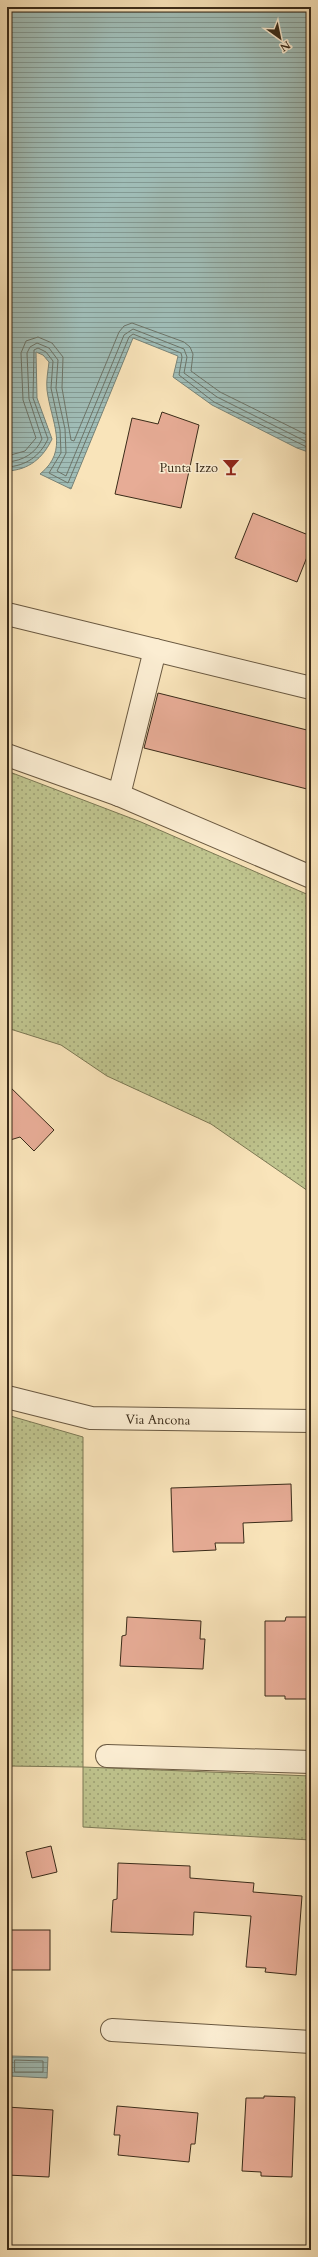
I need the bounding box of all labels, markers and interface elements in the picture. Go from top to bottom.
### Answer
north arrow [260,18,300,58]
text: N [277,37,293,55]
bar icon: Punta Izzo [221,457,241,477]
place label: Punta Izzo [159,459,218,477]
street label: Via Ancona [125,1410,191,1430]

